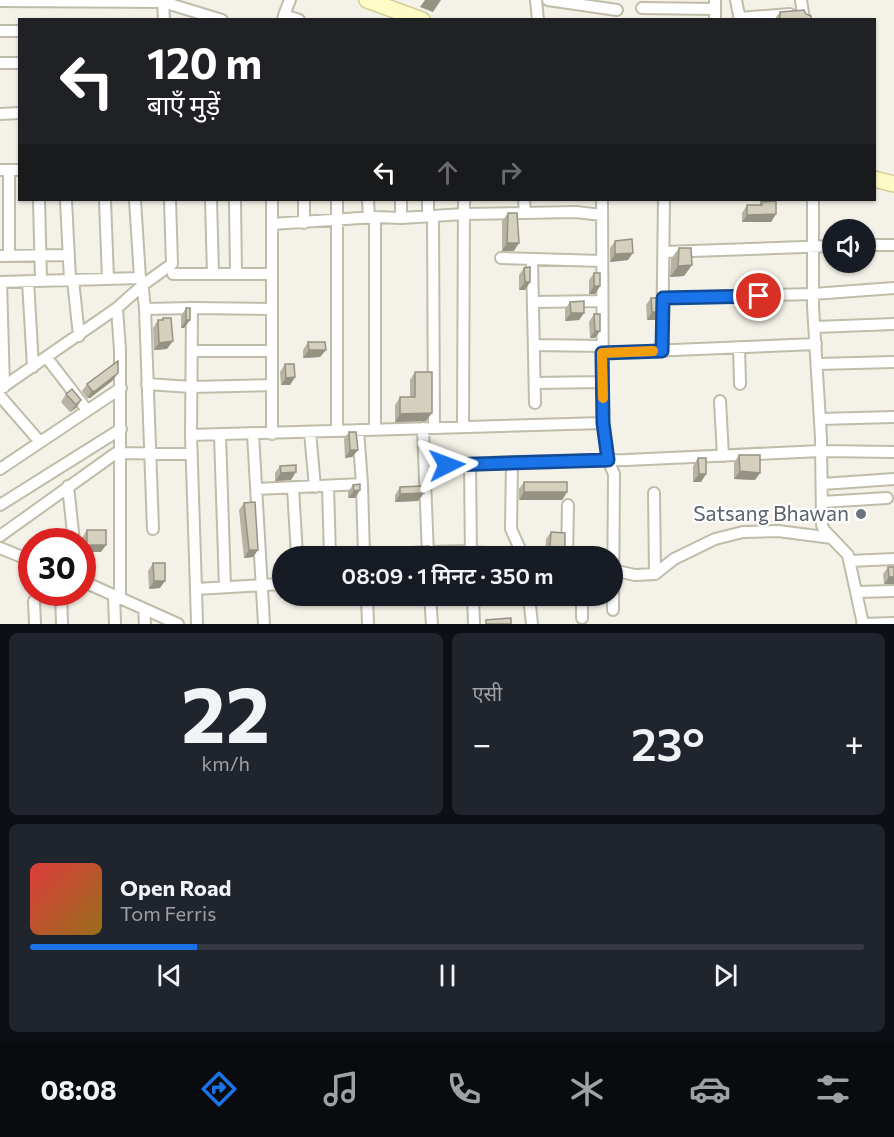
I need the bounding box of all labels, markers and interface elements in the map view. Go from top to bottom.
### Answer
text: 120 m [147,36,262,88]
icon: left [48,42,126,120]
text: बाएँ मुड़ें [147,88,220,121]
icon: left [368,156,401,189]
icon: ahead [431,156,464,189]
icon: right [494,156,527,189]
map controls [822,219,876,273]
button: sound [822,219,876,273]
pin [733,270,784,321]
icon: arrive [742,279,775,312]
position arrow [415,433,479,497]
place label: Satsang Bhawan [693,500,849,525]
marker: Satsang Bhawan [854,507,868,521]
speed limit sign: 30 [18,528,96,606]
text: 08:09 · 1 मिनट · 350 m [342,562,553,589]
text: 22 [181,664,270,759]
text: एसी [473,681,502,705]
text: 23° [631,715,705,770]
text: − [473,722,491,763]
text: + [845,722,864,763]
text: km/h [201,751,250,775]
text: Open Road [120,874,231,901]
text: Tom Ferris [120,901,216,925]
icon: previous [153,959,186,992]
icon: pause [431,959,464,992]
icon: next [709,959,742,992]
icon: directions [198,1068,240,1110]
icon: music [320,1068,362,1110]
icon: phone [443,1068,485,1110]
icon: climate [566,1068,608,1110]
icon: car [689,1068,731,1110]
icon: filters [812,1068,854,1110]
text: 08:08 [40,1073,117,1106]

